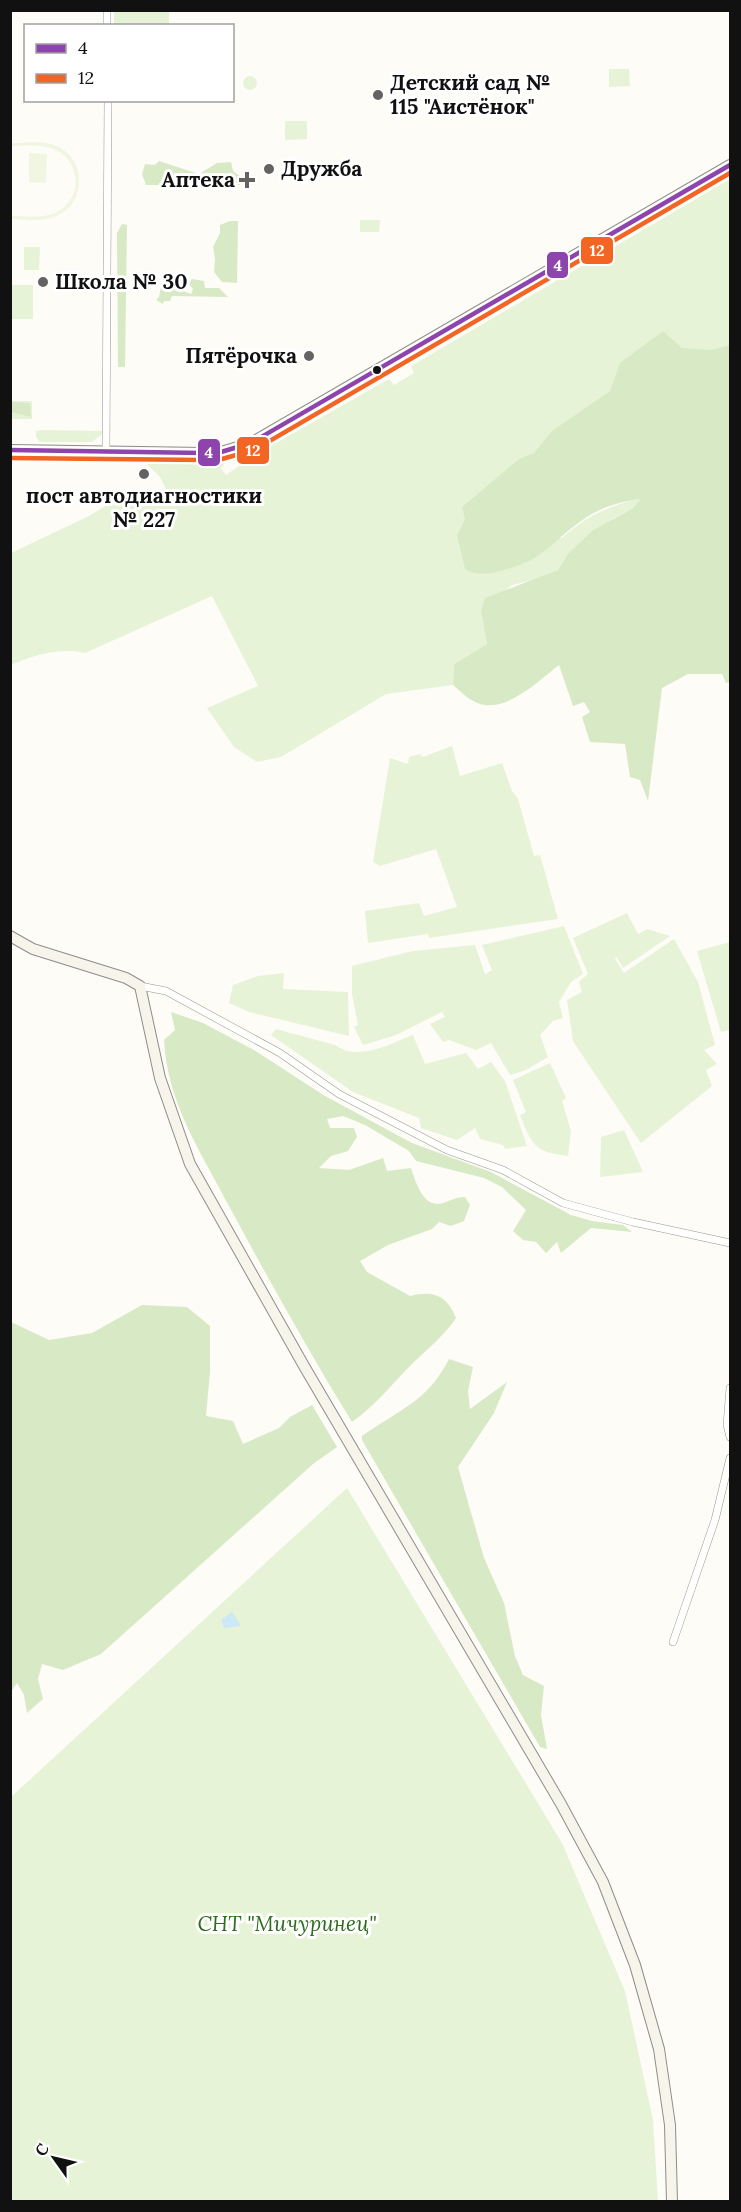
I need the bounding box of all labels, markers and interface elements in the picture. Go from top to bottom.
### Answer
legend [24,24,234,102]
text: 4 [78,36,88,59]
text: 12 [78,66,94,89]
place label: Детский сад № 115 "Аистёнок" [390,69,551,120]
marker: Детский сад № 115 "Аистёнок" [371,88,385,102]
place label: Дружба [281,155,362,182]
marker: Дружба [262,162,276,176]
place label: Аптека [162,166,235,193]
marker: Аптека [240,173,254,187]
line badge: 12 [580,236,614,265]
text: 12 [589,240,605,260]
line badge: 4 [546,251,569,279]
text: 4 [554,255,563,275]
place label: Школа № 30 [55,268,188,295]
marker: Школа № 30 [36,275,50,289]
place label: Пятёрочка [185,342,297,369]
marker: Пятёрочка [302,349,316,363]
unlabelled marker [371,364,383,376]
line badge: 12 [236,436,270,465]
line badge: 4 [197,438,221,467]
text: 12 [245,440,261,460]
text: 4 [205,442,214,462]
marker: пост автодиагностики № 227 [137,467,151,481]
place label: пост автодиагностики № 227 [26,482,262,533]
park label: СНТ "Мичуринец" [197,1910,377,1937]
north arrow [24,2128,84,2188]
text: С [30,2139,53,2160]

